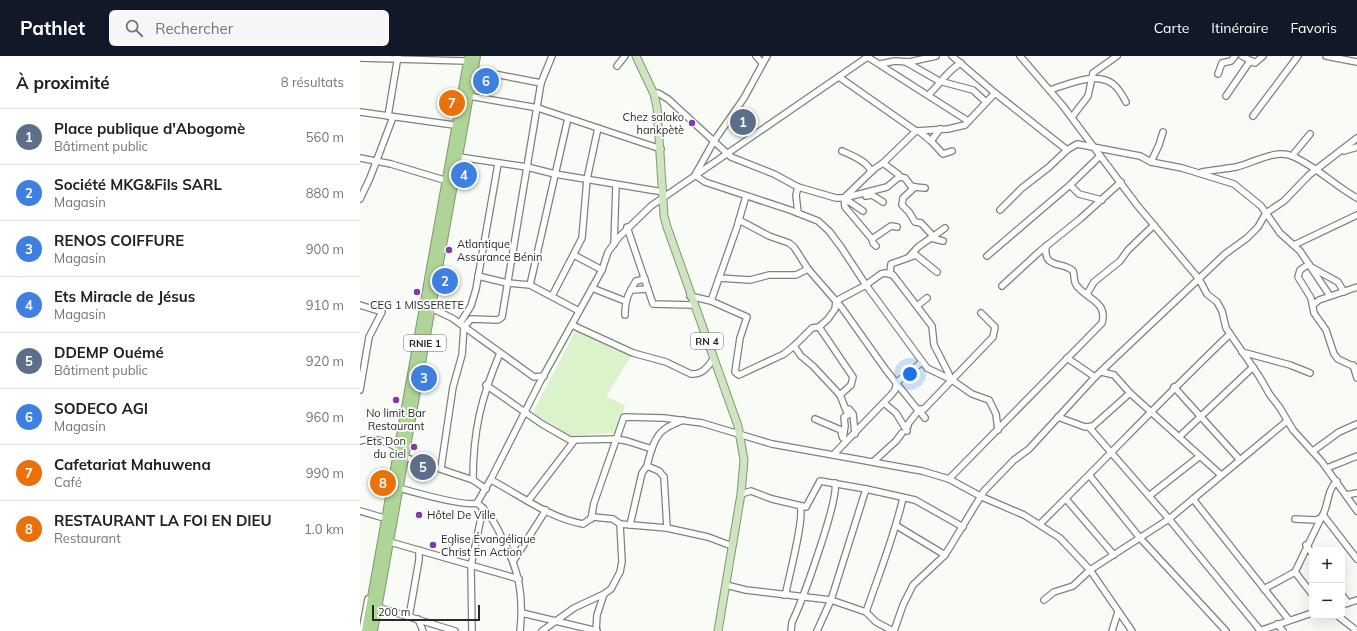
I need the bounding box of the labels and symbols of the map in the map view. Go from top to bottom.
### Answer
pin: 6 [473,66,499,96]
pin: 7 [439,88,465,118]
pin: 1 [730,107,756,137]
place label: Chez salako hankpètè [622,110,684,137]
marker: Chez salako hankpètè [687,118,697,128]
pin: 4 [451,160,477,190]
place label: Atlantique Assurance Bénin [457,237,542,264]
marker: Atlantique Assurance Bénin [444,245,454,255]
pin: 2 [432,266,458,296]
marker: CEG 1 MISSERETE [412,287,422,297]
place label: CEG 1 MISSERETE [370,298,464,312]
road number: RN 4 [691,333,723,349]
road number: RNIE 1 [404,335,446,351]
pin: 3 [411,363,437,393]
your location [900,364,920,384]
marker: No limit Bar Restaurant [391,395,401,405]
place label: No limit Bar Restaurant [366,406,426,433]
place label: Ets Don du ciel [366,434,406,461]
marker: Ets Don du ciel [409,442,419,452]
pin: 5 [410,452,436,482]
pin: 8 [370,468,396,498]
place label: Hôtel De Ville [427,508,496,522]
marker: Hôtel De Ville [414,510,424,520]
place label: Eglise Évangélique Christ En Action [441,532,536,559]
marker: Eglise Évangélique Christ En Action [428,540,438,550]
scale bar [372,603,480,622]

